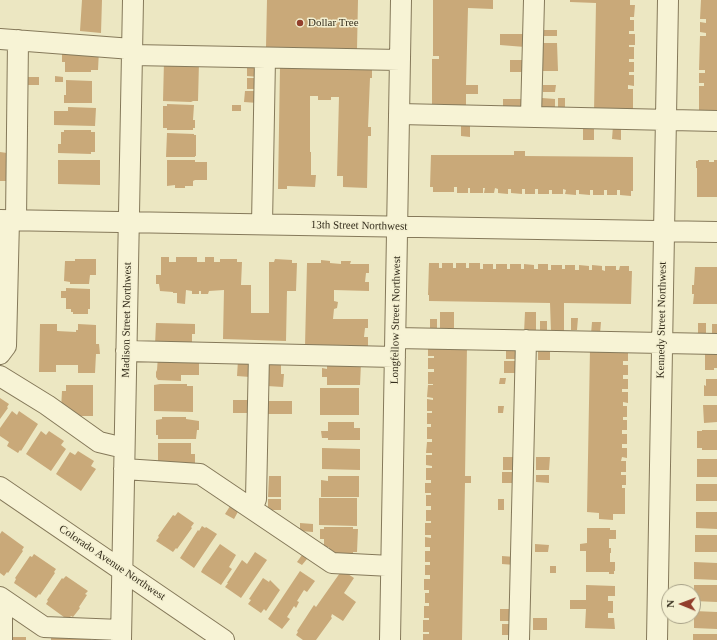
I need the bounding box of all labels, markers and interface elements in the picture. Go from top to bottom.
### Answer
place label: Dollar Tree [308,16,359,30]
marker: Dollar Tree [295,18,305,28]
street label: 13th Street Northwest [311,219,407,233]
street label: Longfellow Street Northwest [388,256,404,384]
street label: Madison Street Northwest [119,262,135,378]
street label: Kennedy Street Northwest [654,262,670,378]
street label: Colorado Avenue Northwest [56,522,168,604]
north arrow [661,584,701,624]
text: N [664,600,676,608]

